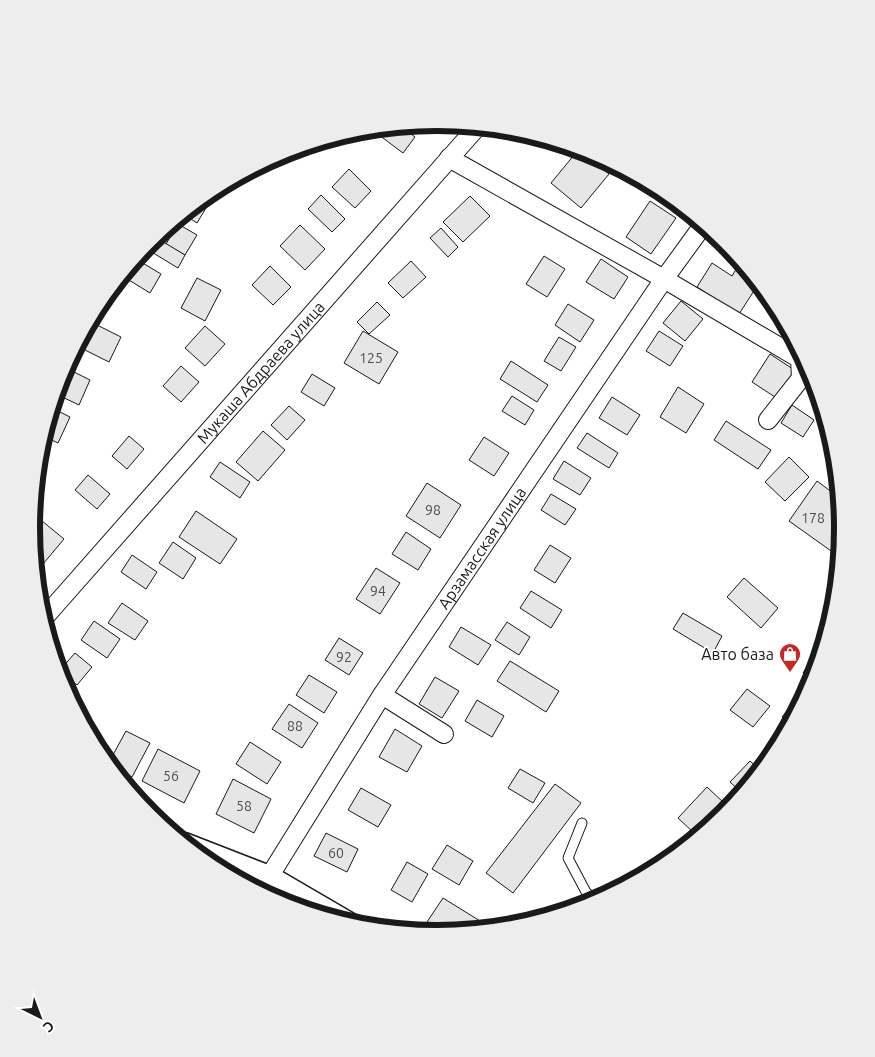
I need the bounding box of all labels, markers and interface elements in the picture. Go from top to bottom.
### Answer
street label: Мукаша Абдраева улица [193,298,328,447]
house number: 125 [359,350,383,366]
street label: Арзамасская улица [434,484,529,612]
house number: 98 [425,502,441,518]
house number: 178 [801,510,825,526]
house number: 94 [370,583,386,599]
shop icon: Авто база [778,642,802,673]
place label: Авто база [701,645,774,663]
house number: 92 [336,649,352,665]
house number: 88 [287,718,303,734]
house number: 56 [163,768,179,784]
house number: 58 [236,798,252,814]
house number: 60 [328,845,344,861]
north arrow [15,992,65,1042]
text: С [40,1018,57,1036]

